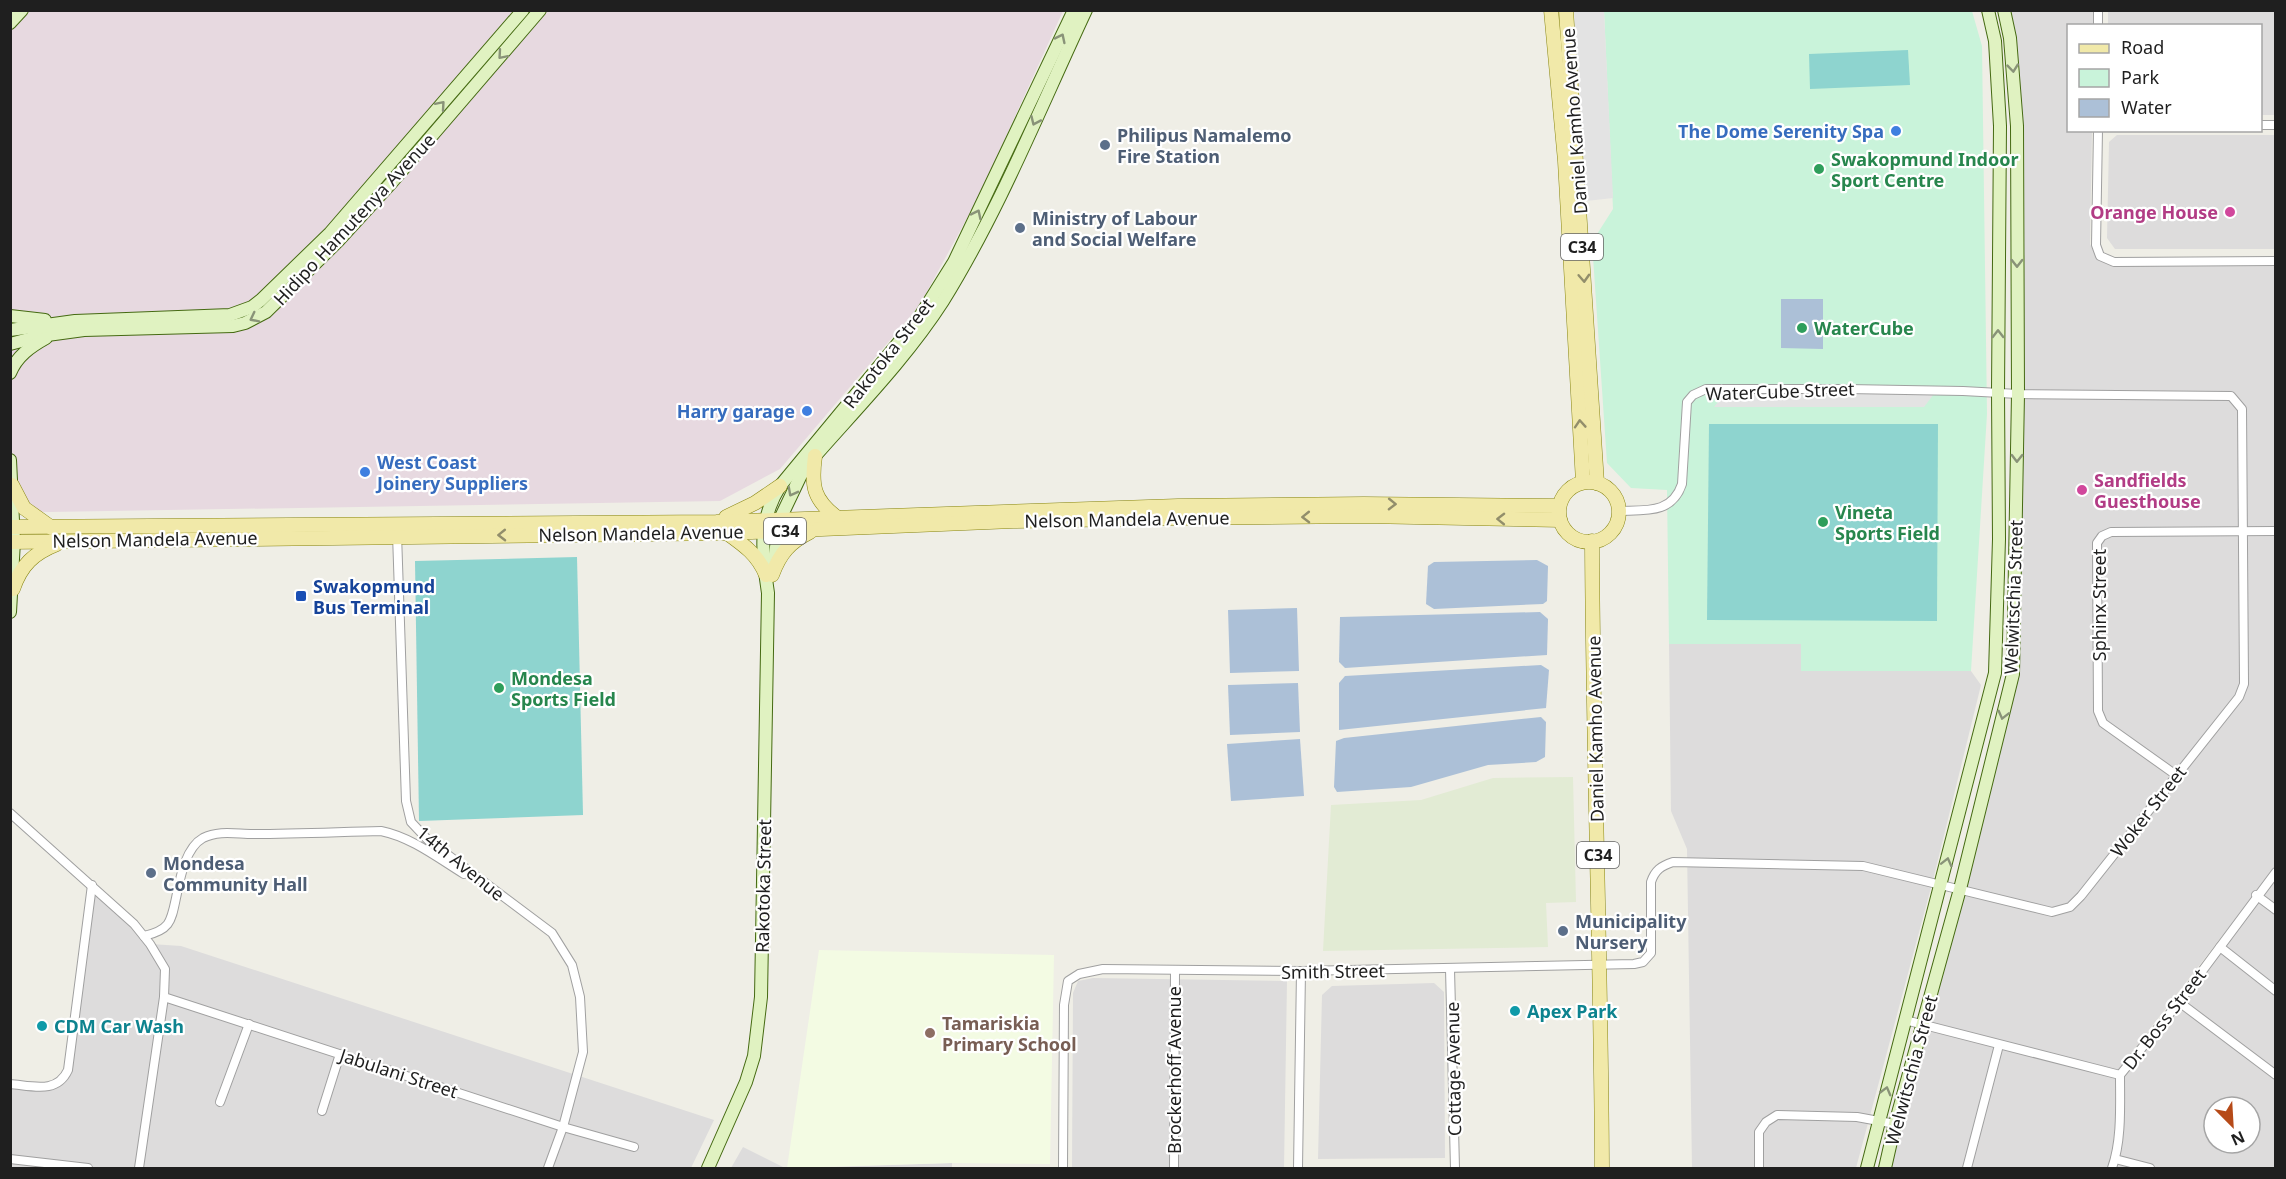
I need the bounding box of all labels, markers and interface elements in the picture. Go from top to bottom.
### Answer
legend [2067,24,2262,132]
street label: Daniel Kamho Avenue [1556,27,1592,215]
one-way arrow [1053,33,1065,44]
text: Road [2121,35,2164,59]
one-way arrow [498,48,509,59]
one-way arrow [2006,64,2019,73]
text: Park [2121,65,2159,89]
text: Water [2121,95,2172,119]
one-way arrow [434,101,445,112]
one-way arrow [1031,115,1043,126]
place label: The Dome Serenity Spa [1678,119,1884,143]
place label: Philipus Namalemo Fire Station [1117,123,1291,168]
marker: The Dome Serenity Spa [1889,124,1903,138]
street label: Hidipo Hamutenya Avenue [268,128,440,310]
marker: Philipus Namalemo Fire Station [1098,138,1112,152]
place label: Swakopmund Indoor Sport Centre [1831,147,2019,192]
marker: Swakopmund Indoor Sport Centre [1812,162,1826,176]
place label: Orange House [2090,200,2218,224]
marker: Orange House [2223,205,2237,219]
place label: Ministry of Labour and Social Welfare [1032,206,1197,251]
one-way arrow [970,210,982,221]
marker: Ministry of Labour and Social Welfare [1013,221,1027,235]
road number: C34 [1561,234,1603,260]
one-way arrow [2011,258,2023,267]
one-way arrow [1577,274,1590,283]
street label: Rakotoka Street [837,292,939,413]
one-way arrow [249,311,260,323]
place label: WaterCube [1814,316,1914,340]
marker: WaterCube [1795,321,1809,335]
one-way arrow [1992,329,2004,338]
street label: WaterCube Street [1705,376,1855,406]
place label: Harry garage [677,399,795,423]
marker: Harry garage [800,404,814,418]
one-way arrow [1573,420,1586,429]
place label: West Coast Joinery Suppliers [375,450,528,495]
one-way arrow [2010,453,2023,462]
marker: West Coast Joinery Suppliers [358,465,372,479]
place label: Sandfields Guesthouse [2094,468,2201,513]
marker: Sandfields Guesthouse [2075,483,2089,497]
one-way arrow [787,486,799,497]
one-way arrow [1387,498,1396,511]
place label: Vineta Sports Field [1835,500,1940,545]
street label: Nelson Mandela Avenue [1024,505,1230,533]
one-way arrow [1302,511,1311,523]
one-way arrow [1497,512,1506,525]
marker: Vineta Sports Field [1816,515,1830,529]
road number: C34 [764,518,806,544]
street label: Nelson Mandela Avenue [538,519,744,547]
street label: Welwitschia Street [1998,519,2028,675]
street label: Nelson Mandela Avenue [52,525,258,553]
one-way arrow [498,529,507,542]
street label: Sphinx Street [2087,548,2111,661]
place label: Swakopmund Bus Terminal [313,574,435,619]
marker: Swakopmund Bus Terminal [294,589,308,603]
street label: Daniel Kamho Avenue [1581,636,1609,822]
place label: Mondesa Sports Field [511,666,616,711]
marker: Mondesa Sports Field [492,681,506,695]
one-way arrow [1997,709,2010,719]
street label: Woker Street [2105,760,2191,861]
street label: Rakotoka Street [750,818,776,953]
street label: 14th Avenue [412,820,510,906]
road number: C34 [1577,842,1619,868]
place label: Mondesa Community Hall [163,851,308,896]
one-way arrow [1939,857,1952,867]
marker: Mondesa Community Hall [144,866,158,880]
place label: Municipality Nursery [1575,909,1687,954]
marker: Municipality Nursery [1556,924,1570,938]
street label: Smith Street [1281,958,1386,984]
street label: Dr. Boss Street [2117,963,2211,1074]
street label: Brockerhoff Avenue [1162,986,1186,1154]
street label: Welwitschia Street [1879,992,1943,1148]
place label: Apex Park [1527,999,1618,1023]
street label: Cottage Avenue [1440,1002,1466,1136]
marker: Apex Park [1508,1004,1522,1018]
place label: Tamariskia Primary School [942,1011,1077,1056]
place label: CDM Car Wash [54,1014,184,1038]
marker: CDM Car Wash [35,1019,49,1033]
marker: Tamariskia Primary School [923,1026,937,1040]
street label: Jabulani Street [335,1042,462,1104]
one-way arrow [1879,1087,1891,1097]
north arrow [2202,1095,2262,1155]
text: N [2228,1126,2249,1151]

